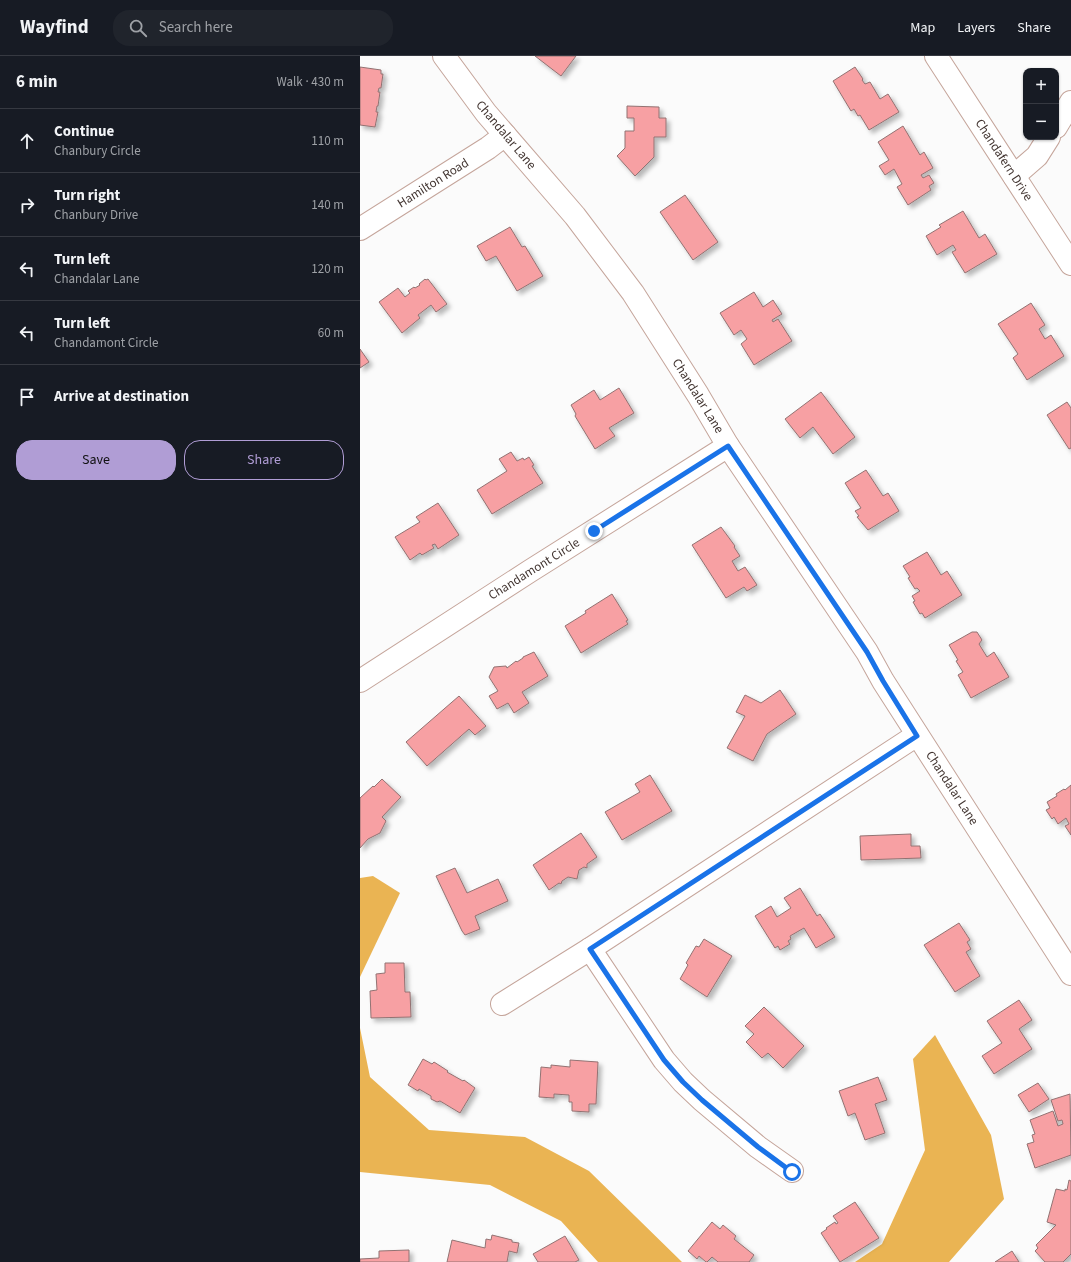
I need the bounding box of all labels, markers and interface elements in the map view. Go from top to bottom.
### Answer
search box [113,10,393,46]
text: Wayfind [20,14,89,41]
icon: search [127,17,149,39]
text: Search here [159,17,233,38]
text: Map [910,18,935,38]
text: Layers [957,18,995,38]
text: Share [1017,18,1051,38]
map controls [1023,68,1059,140]
button: + [1023,68,1059,104]
text: 6 min [16,70,57,94]
text: Walk · 430 m [276,73,344,91]
street label: Chandalar Lane [472,97,540,173]
button: − [1023,104,1059,140]
street label: Chandafern Drive [971,115,1037,205]
text: Continue [54,121,114,142]
icon: ahead [16,130,38,152]
text: 110 m [311,132,344,150]
text: Chanbury Circle [54,142,141,160]
street label: Hamilton Road [394,154,472,212]
text: Turn right [54,185,120,206]
icon: right [16,194,38,216]
text: 140 m [311,196,344,214]
text: Chanbury Drive [54,206,138,224]
text: Turn left [54,249,110,270]
icon: left [16,258,38,280]
text: 120 m [311,260,344,278]
text: Chandalar Lane [54,270,139,288]
text: Turn left [54,313,110,334]
icon: left [16,322,38,344]
text: 60 m [318,324,344,342]
text: Chandamont Circle [54,334,159,352]
street label: Chandalar Lane [668,355,728,437]
icon: arrive [16,386,38,408]
text: Arrive at destination [54,386,189,407]
button: Save [16,440,176,480]
button: Share [184,440,344,480]
route end [585,522,603,540]
street label: Chandamont Circle [485,534,583,604]
street label: Chandalar Lane [921,747,983,829]
route start [783,1163,801,1181]

